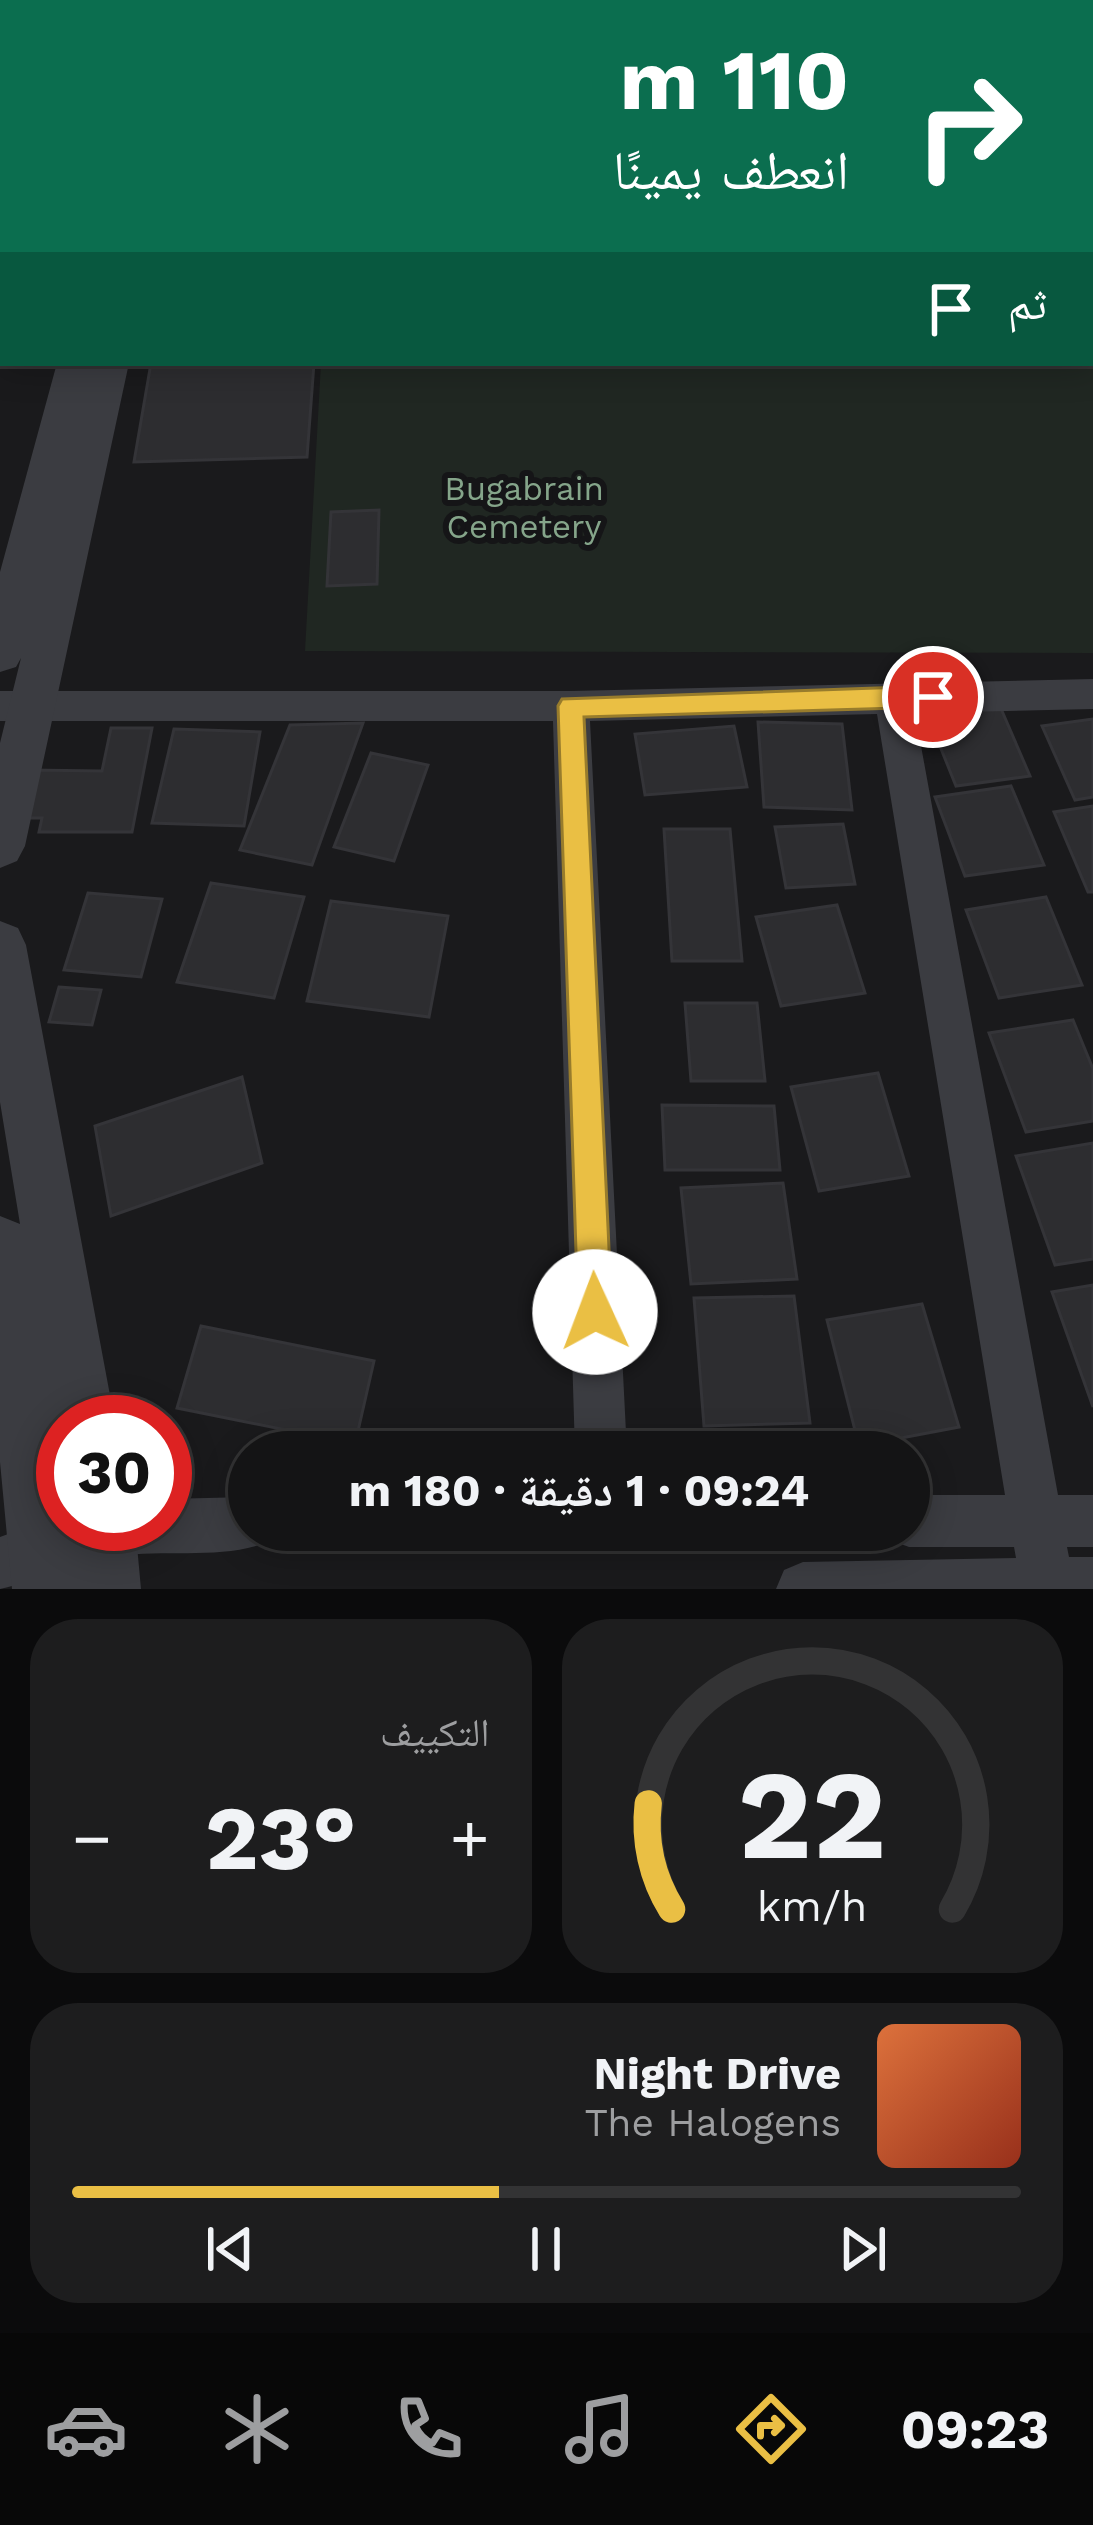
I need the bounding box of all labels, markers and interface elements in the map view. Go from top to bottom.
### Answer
text: 110 m [619,31,849,129]
icon: right [891,48,1047,204]
text: انعطف يمينًا [613,139,849,202]
icon: arrive [918,276,984,342]
text: ثم [1008,277,1047,330]
park label: Bugabrain Cemetery [444,469,604,546]
pin [882,646,984,748]
icon: arrive [900,664,966,730]
position arrow [532,1249,658,1375]
speed limit sign: 30 [36,1395,192,1551]
text: 09:24 · 1 دقيقة · 180 m [349,1464,809,1517]
text: التكييف [380,1710,490,1755]
text: 22 [738,1742,887,1888]
text: 23° [205,1785,357,1891]
text: − [72,1800,112,1877]
text: + [450,1800,490,1877]
text: km/h [757,1881,867,1931]
text: Night Drive [593,2047,841,2100]
text: The Halogens [585,2100,841,2145]
icon: previous [197,2216,263,2282]
icon: pause [513,2216,579,2282]
icon: next [830,2216,896,2282]
icon: car [44,2387,128,2471]
icon: climate [215,2387,299,2471]
icon: phone [387,2387,471,2471]
icon: music [558,2387,642,2471]
icon: directions [729,2387,813,2471]
text: 09:23 [901,2398,1049,2461]

